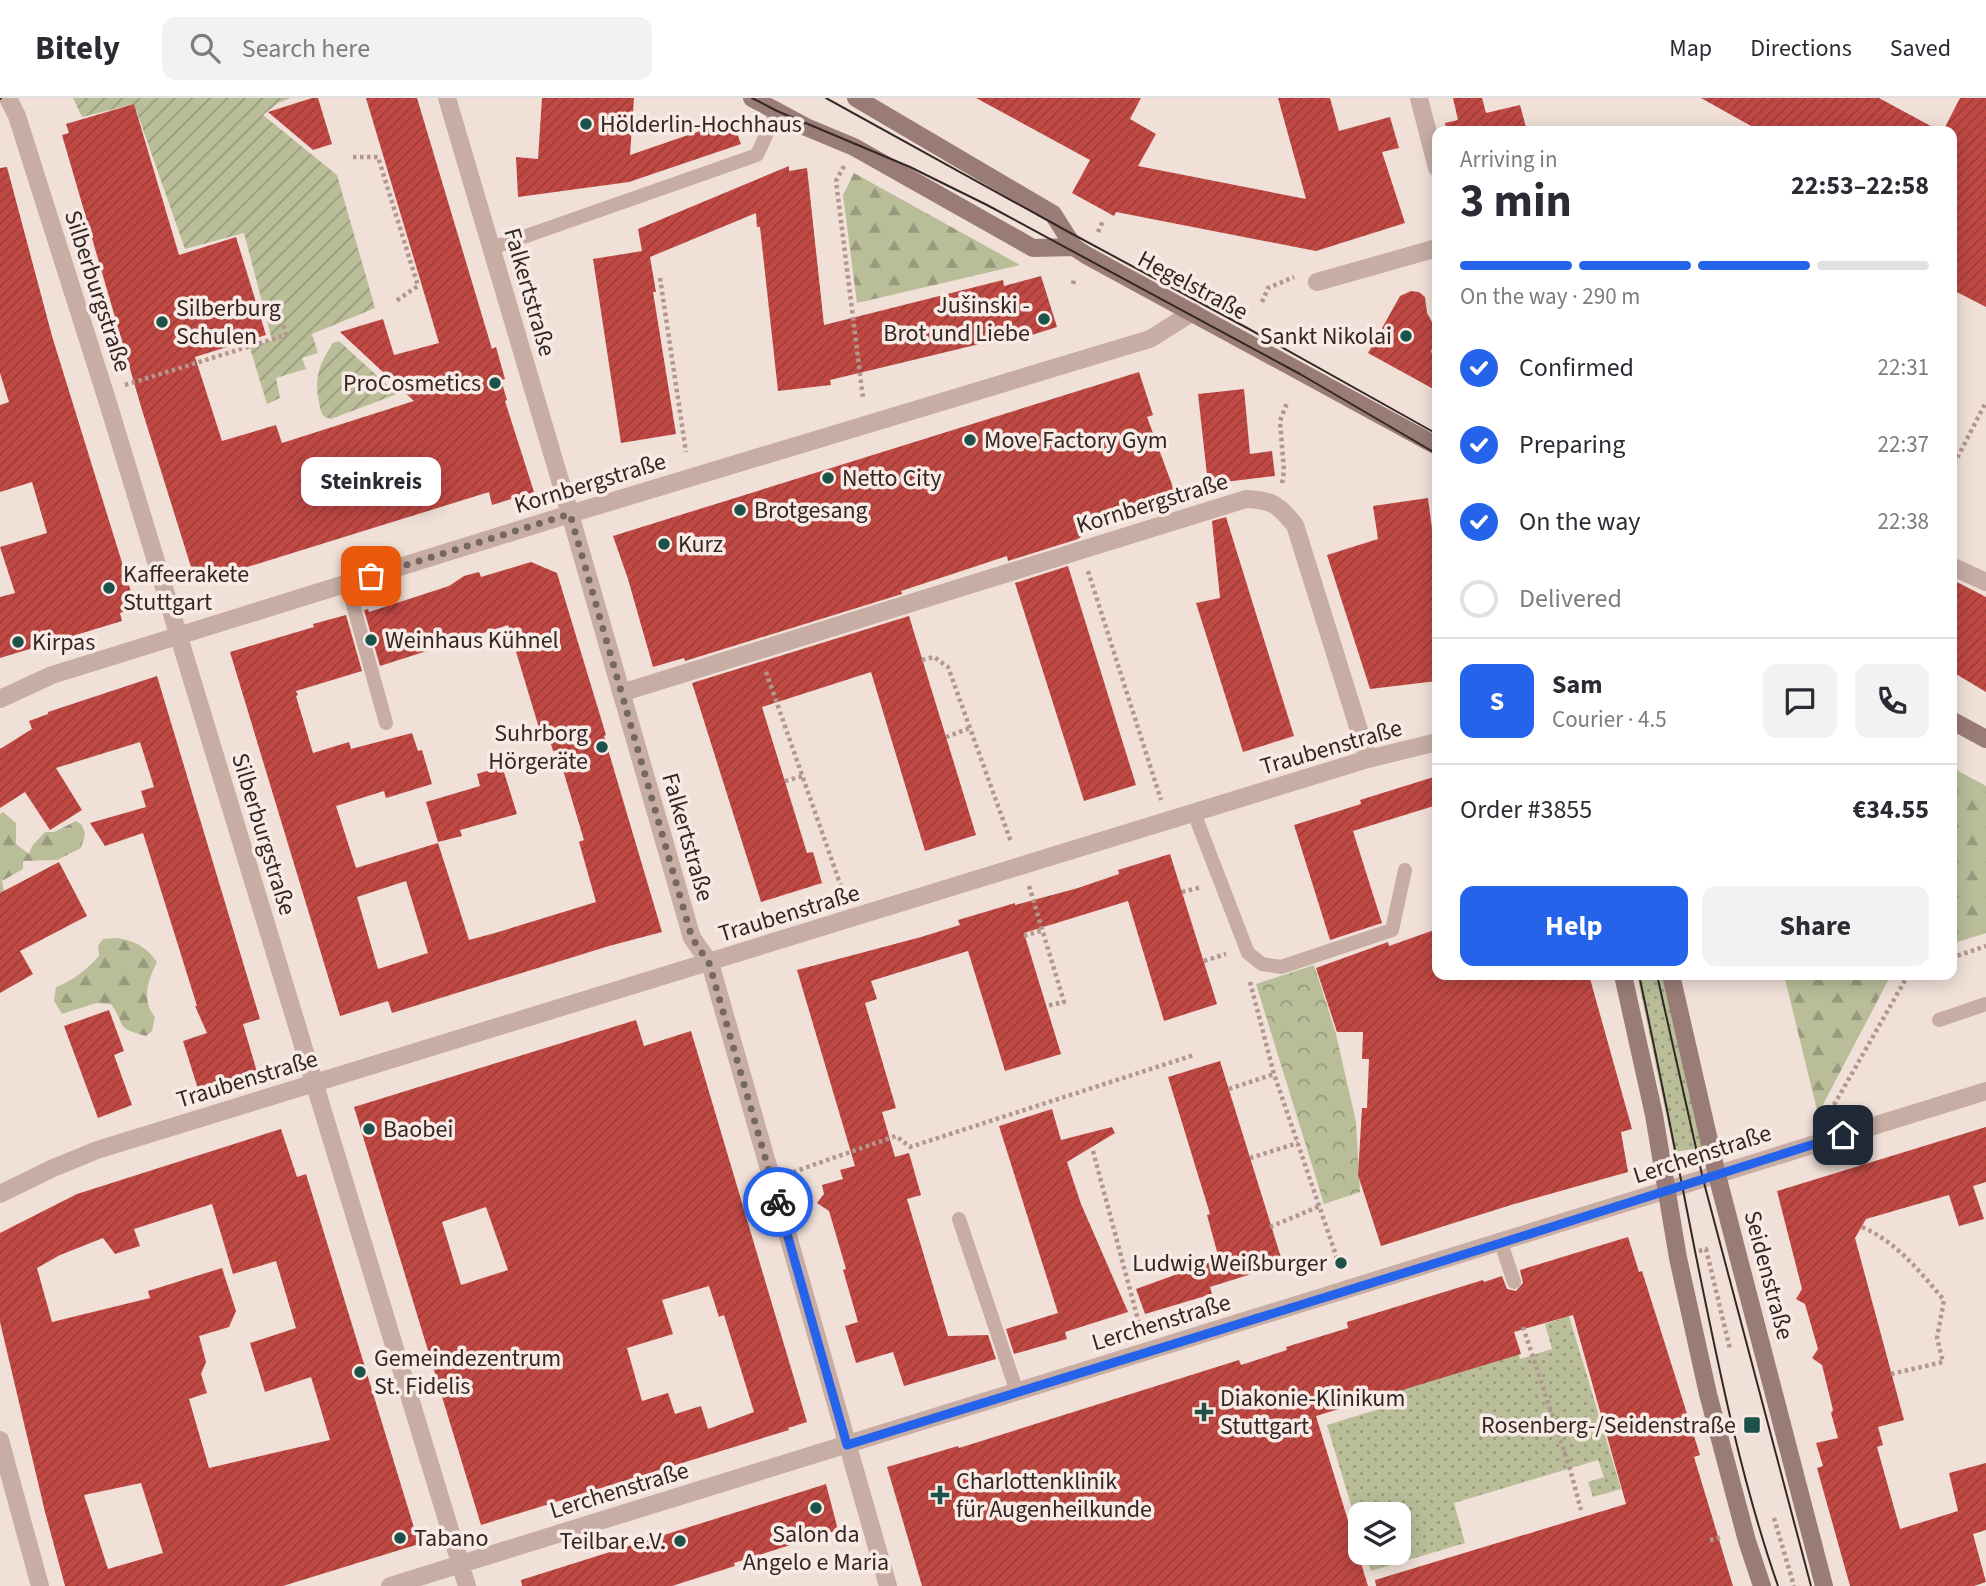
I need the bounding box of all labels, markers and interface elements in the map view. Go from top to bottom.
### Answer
search box [162,17,652,80]
text: Bitely [35,25,120,72]
icon: search [186,29,224,67]
text: Search here [242,30,370,67]
text: Map [1669,31,1712,66]
text: Directions [1750,31,1852,66]
text: Saved [1890,31,1951,66]
place label: Hölderlin-Hochhaus [600,107,802,142]
marker: Hölderlin-Hochhaus [578,116,594,132]
text: Arriving in [1460,143,1558,176]
text: 22:53–22:58 [1791,167,1929,204]
text: 3 min [1460,169,1572,234]
street label: Silberburgstraße [55,206,140,377]
street label: Falkertstraße [494,224,565,360]
street label: Hegelstraße [1131,242,1254,329]
text: On the way · 290 m [1460,280,1640,313]
place label: Jušinski - Brot und Liebe [883,288,1030,351]
place label: Silberburg Schulen [176,291,281,354]
marker: Jušinski - Brot und Liebe [1036,311,1052,327]
marker: Silberburg Schulen [154,314,170,330]
place label: Sankt Nikolai [1260,319,1392,354]
marker: Sankt Nikolai [1398,328,1414,344]
icon: check [1460,349,1498,387]
text: Confirmed [1519,349,1634,386]
text: 22:31 [1878,351,1929,384]
place label: ProCosmetics [343,366,481,401]
marker: ProCosmetics [487,375,503,391]
place label: Move Factory Gym [984,423,1168,458]
icon: check [1460,426,1498,464]
text: Preparing [1519,426,1625,463]
text: 22:37 [1878,428,1929,461]
marker: Move Factory Gym [962,432,978,448]
street label: Kornbergstraße [510,444,670,523]
callout: Steinkreis [301,457,441,506]
place label: Netto City [842,461,941,496]
street label: Kornbergstraße [1072,464,1232,543]
text: Steinkreis [320,465,422,498]
marker: Netto City [820,470,836,486]
place label: Brotgesang [754,493,868,528]
marker: Brotgesang [732,502,748,518]
icon: check [1460,503,1498,541]
text: On the way [1519,503,1640,540]
text: 22:38 [1878,505,1929,538]
place label: Kurz [678,527,723,562]
marker: Kurz [656,536,672,552]
pin [341,546,401,606]
place label: Kaffeerakete Stuttgart [123,557,249,620]
icon: bag [352,557,390,595]
marker: Kaffeerakete Stuttgart [101,580,117,596]
text: Delivered [1519,580,1622,617]
place label: Weinhaus Kühnel [385,623,559,658]
place label: Kirpas [32,625,95,660]
marker: Weinhaus Kühnel [363,632,379,648]
marker: Kirpas [10,634,26,650]
button: chat [1763,664,1837,738]
button: phone [1855,664,1929,738]
text: Sam [1552,666,1602,703]
text: S [1490,683,1504,720]
text: Courier · 4.5 [1552,703,1667,736]
street label: Traubenstraße [1256,711,1406,784]
place label: Suhrborg Hörgeräte [488,716,588,779]
marker: Suhrborg Hörgeräte [594,739,610,755]
street label: Silberburgstraße [222,749,305,920]
street label: Falkertstraße [652,769,723,905]
text: Order #3855 [1460,791,1592,828]
text: €34.55 [1853,791,1929,828]
street label: Traubenstraße [714,875,864,952]
button: Help [1460,886,1688,966]
button: Share [1702,886,1929,966]
street label: Traubenstraße [172,1041,322,1118]
pin [1813,1105,1873,1165]
place label: Baobei [383,1112,453,1147]
street label: Lerchenstraße [1628,1116,1776,1193]
icon: home [1824,1116,1862,1154]
marker: Baobei [361,1121,377,1137]
courier [743,1167,813,1237]
icon: bike [759,1183,797,1221]
street label: Seidenstraße [1734,1207,1803,1344]
place label: Ludwig Weißburger [1132,1246,1328,1281]
marker: Ludwig Weißburger [1333,1255,1349,1271]
street label: Lerchenstraße [1087,1285,1235,1360]
place label: Gemeindezentrum St. Fidelis [374,1341,561,1404]
marker: Gemeindezentrum St. Fidelis [352,1364,368,1380]
place label: Diakonie-Klinikum Stuttgart [1220,1381,1405,1444]
marker: Diakonie-Klinikum Stuttgart [1194,1402,1214,1422]
place label: Rosenberg-/Seidenstraße [1481,1408,1736,1443]
marker: Rosenberg-/Seidenstraße [1742,1415,1762,1435]
street label: Lerchenstraße [545,1453,693,1528]
place label: Charlottenklinik für Augenheilkunde [956,1464,1152,1527]
marker: Charlottenklinik für Augenheilkunde [930,1485,950,1505]
marker: Salon da Angelo e Maria [808,1500,824,1516]
map controls [1348,1502,1411,1565]
button: layers [1348,1502,1411,1565]
place label: Salon da Angelo e Maria [743,1517,889,1580]
place label: Tabano [414,1521,488,1556]
place label: Teilbar e.V. [560,1524,666,1559]
marker: Tabano [392,1530,408,1546]
marker: Teilbar e.V. [672,1533,688,1549]

